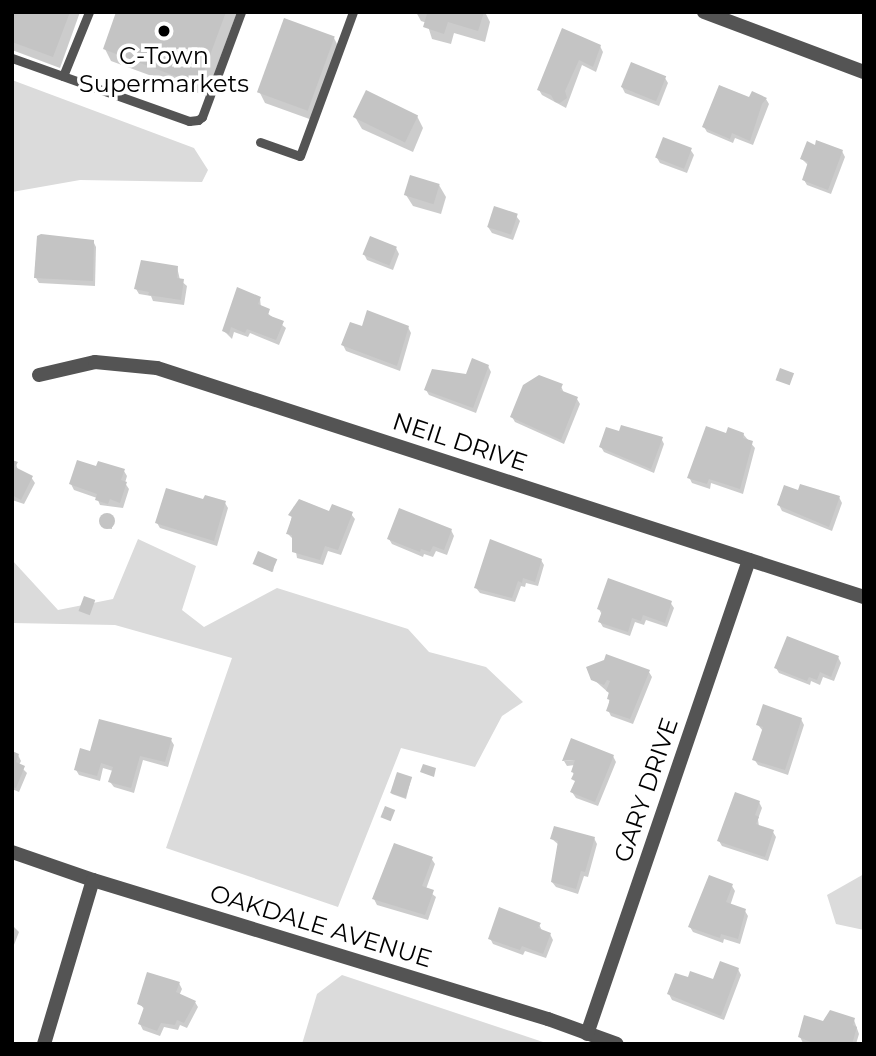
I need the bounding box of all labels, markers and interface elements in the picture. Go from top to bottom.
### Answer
marker: C‑Town Supermarkets [156,23,172,39]
place label: C‑Town Supermarkets [79,42,249,98]
street label: NEIL DRIVE [389,407,531,477]
street label: GARY DRIVE [608,714,684,866]
street label: OAKDALE AVENUE [206,878,436,974]

